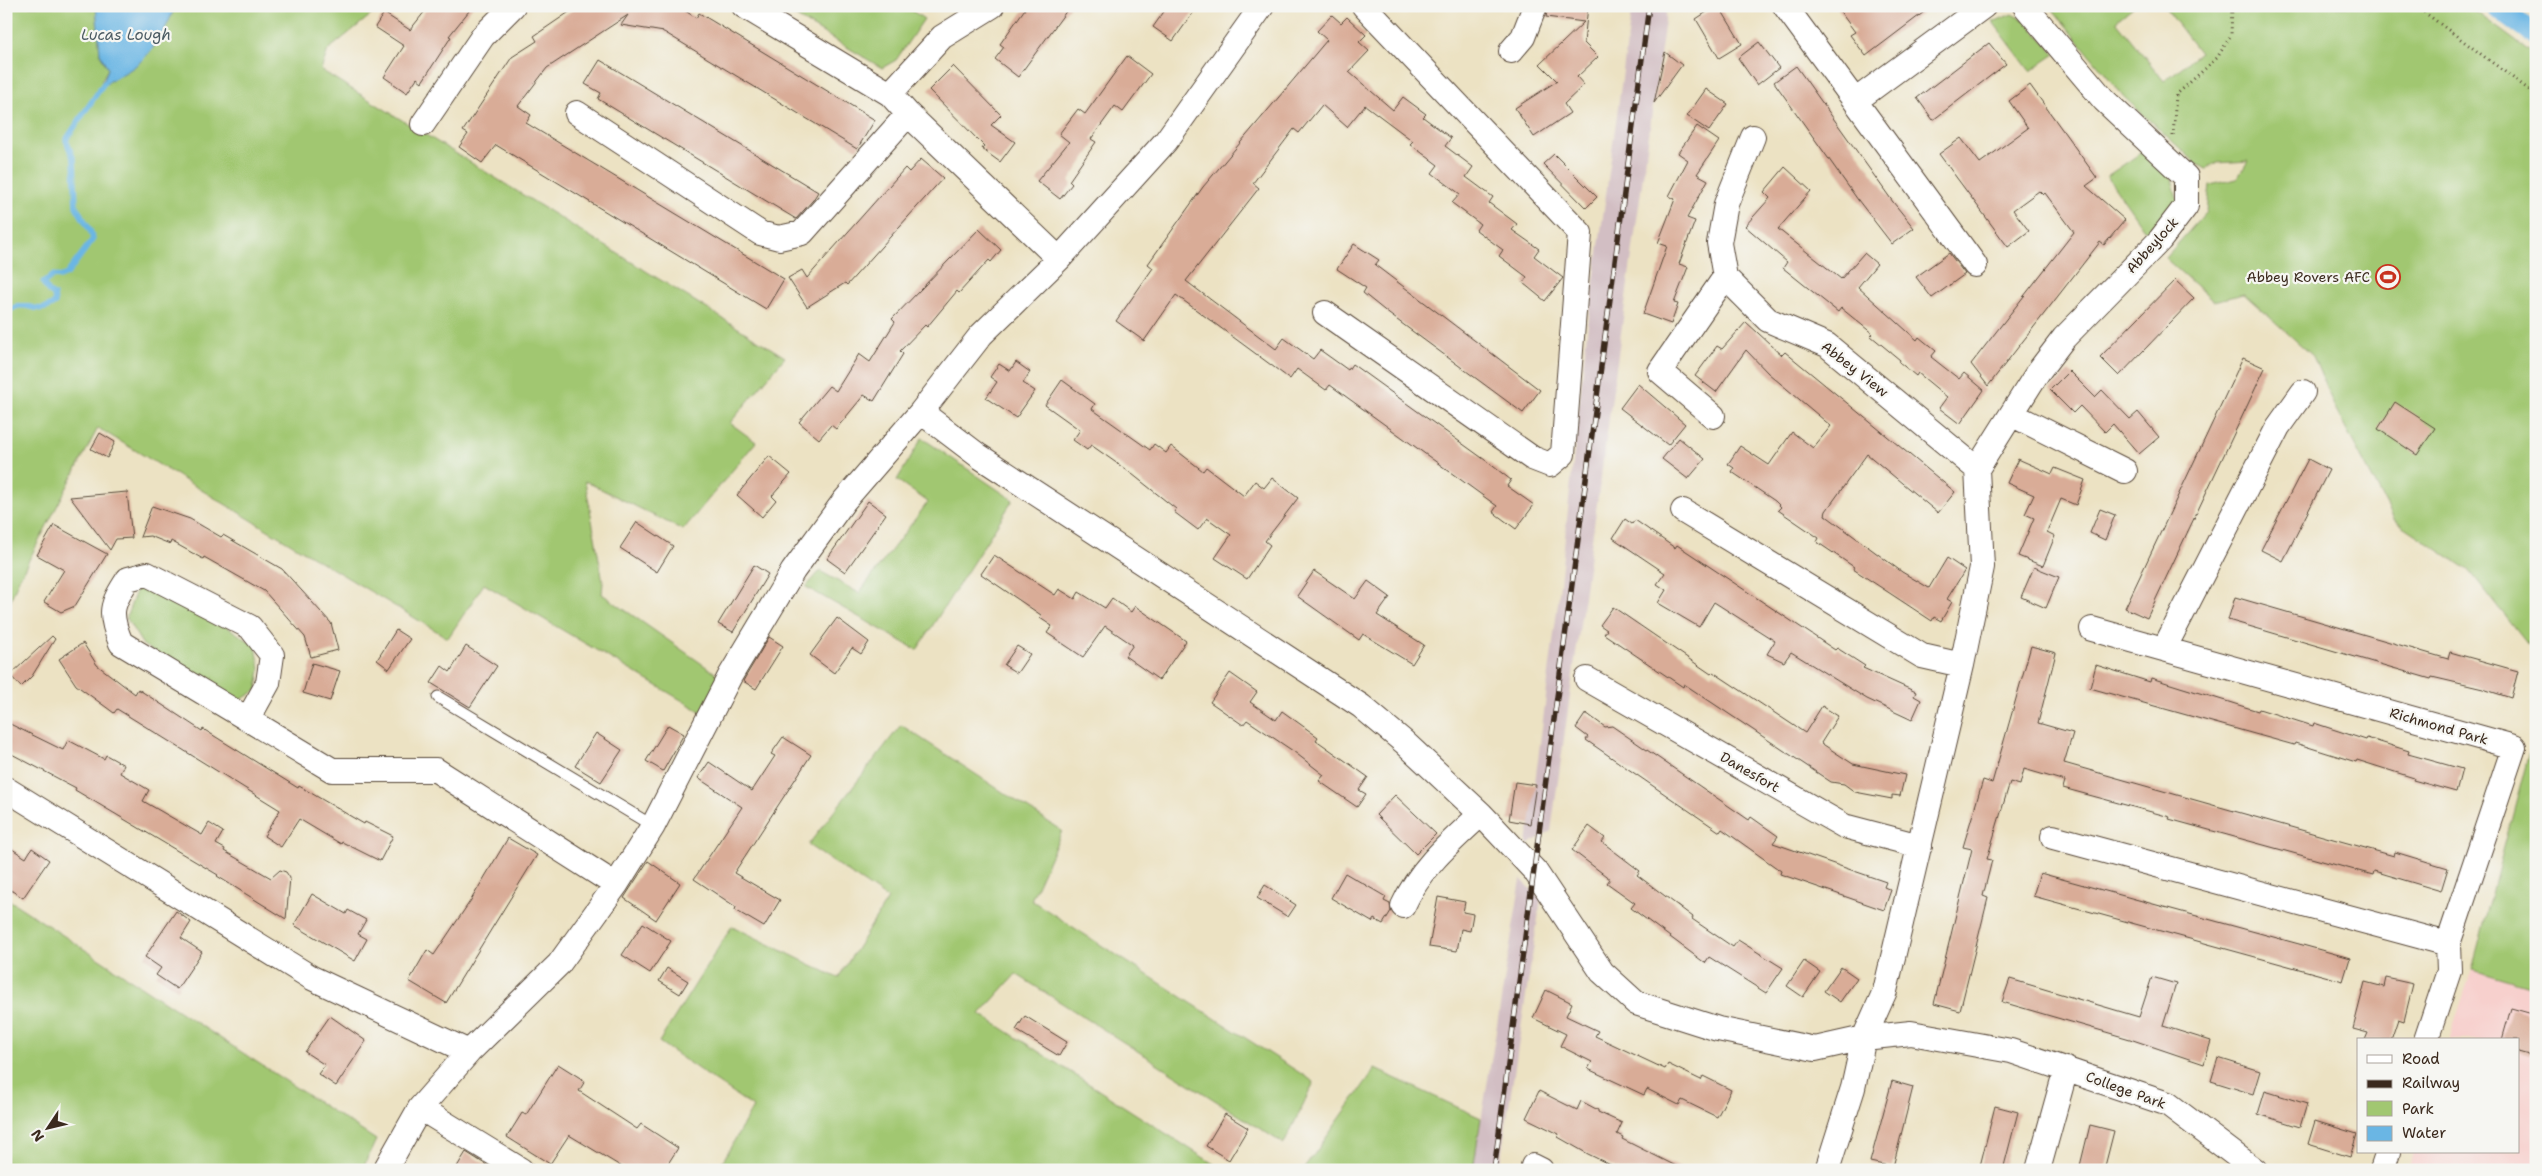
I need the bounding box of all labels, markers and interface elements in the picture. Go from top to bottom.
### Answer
water label: Lucas Lough [81,25,171,45]
street label: Abbeylock [2122,213,2182,277]
sports icon: Abbey Rovers AFC [2375,264,2401,290]
place label: Abbey Rovers AFC [2246,268,2370,286]
street label: Abbey View [1818,337,1892,401]
street label: Richmond Park [2388,703,2490,749]
street label: Danesfort [1717,748,1783,796]
legend [2357,1038,2520,1154]
text: Road [2402,1049,2440,1069]
street label: College Park [2083,1067,2169,1113]
text: Railway [2402,1073,2460,1093]
text: Park [2402,1099,2434,1119]
north arrow [22,1104,72,1154]
text: Water [2402,1123,2446,1143]
text: N [27,1126,48,1145]

